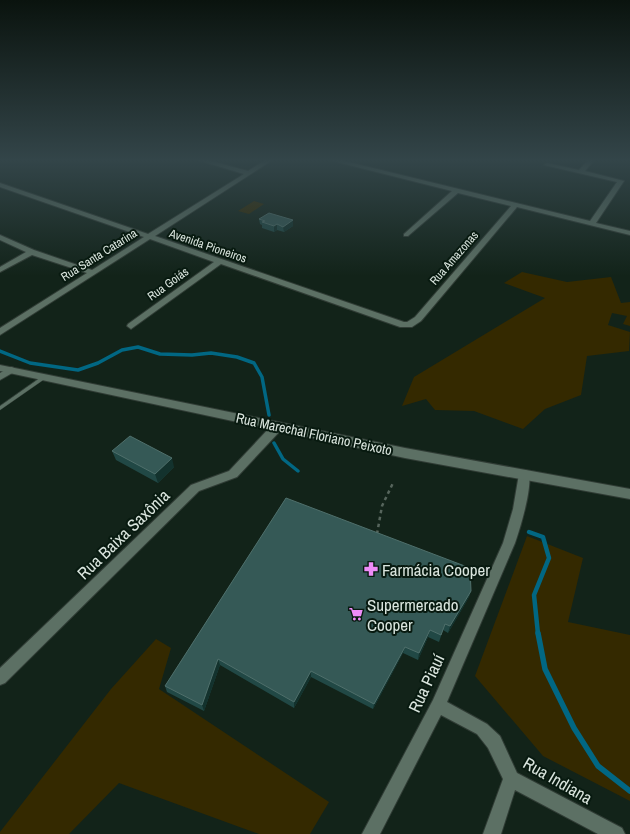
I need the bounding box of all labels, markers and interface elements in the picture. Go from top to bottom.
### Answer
street label: Rua Santa Catarina [58,225,141,285]
street label: Avenida Pioneiros [166,225,249,267]
street label: Rua Amazonas [426,228,482,288]
street label: Rua Goiás [144,264,192,304]
street label: Rua Marechal Floriano Peixoto [234,409,394,459]
street label: Rua Baixa Saxônia [72,484,174,584]
place label: Farmácia Cooper [382,558,490,581]
pharmacy icon: Farmácia Cooper [363,561,379,577]
place label: Supermercado Cooper [367,593,459,636]
supermarket icon: Supermercado Cooper [348,606,364,622]
street label: Rua Piauí [402,650,450,716]
street label: Rua Indiana [519,751,597,809]

